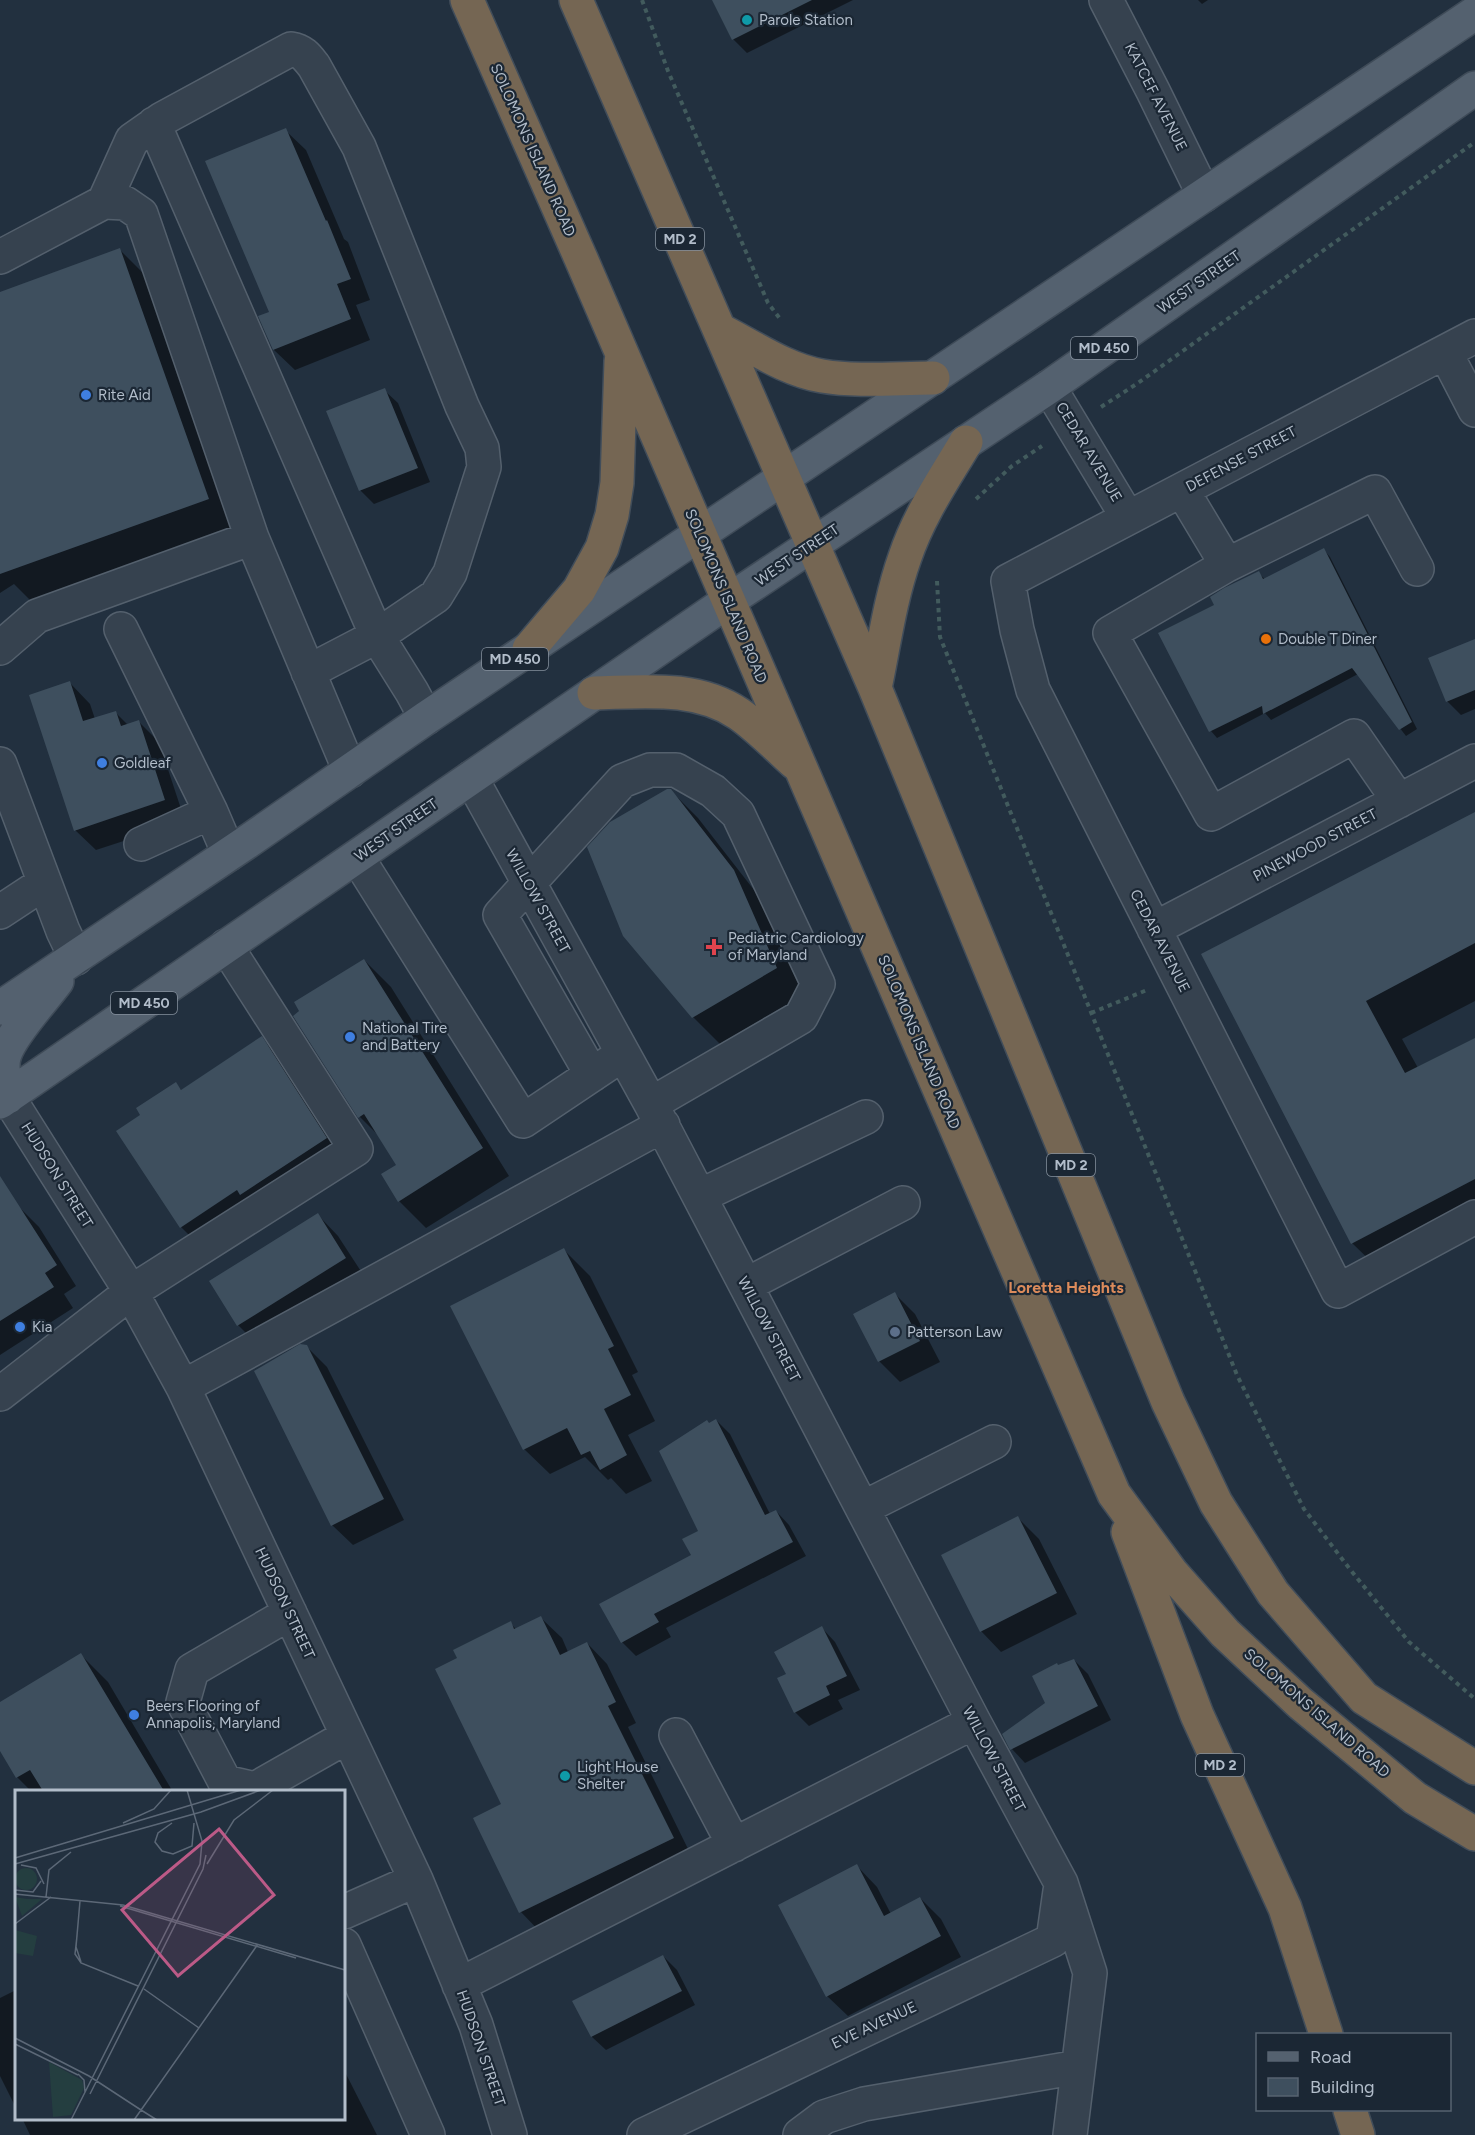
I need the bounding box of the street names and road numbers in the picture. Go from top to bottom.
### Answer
street label: KATCEF AVENUE [1121,40,1191,154]
street label: SOLOMONS ISLAND ROAD [487,61,579,239]
road number: MD 2 [656,228,704,250]
street label: WEST STREET [1154,246,1245,317]
road number: MD 450 [1071,337,1137,359]
street label: CEDAR AVENUE [1052,399,1126,505]
street label: DEFENSE STREET [1183,422,1300,496]
street label: SOLOMONS ISLAND ROAD [681,506,771,686]
street label: WEST STREET [752,520,843,590]
road number: MD 450 [482,648,548,670]
street label: WEST STREET [351,794,442,865]
street label: PINEWOOD STREET [1250,804,1381,885]
street label: WILLOW STREET [502,846,574,957]
street label: CEDAR AVENUE [1126,887,1194,995]
street label: SOLOMONS ISLAND ROAD [874,952,964,1132]
road number: MD 450 [111,992,177,1014]
street label: HUDSON STREET [17,1119,97,1232]
road number: MD 2 [1047,1154,1095,1176]
street label: WILLOW STREET [734,1273,805,1385]
street label: HUDSON STREET [251,1544,319,1662]
street label: SOLOMONS ISLAND ROAD [1240,1645,1394,1781]
street label: WILLOW STREET [959,1703,1030,1815]
road number: MD 2 [1196,1754,1244,1776]
street label: HUDSON STREET [453,1988,509,2109]
street label: EVE AVENUE [829,1997,919,2053]

